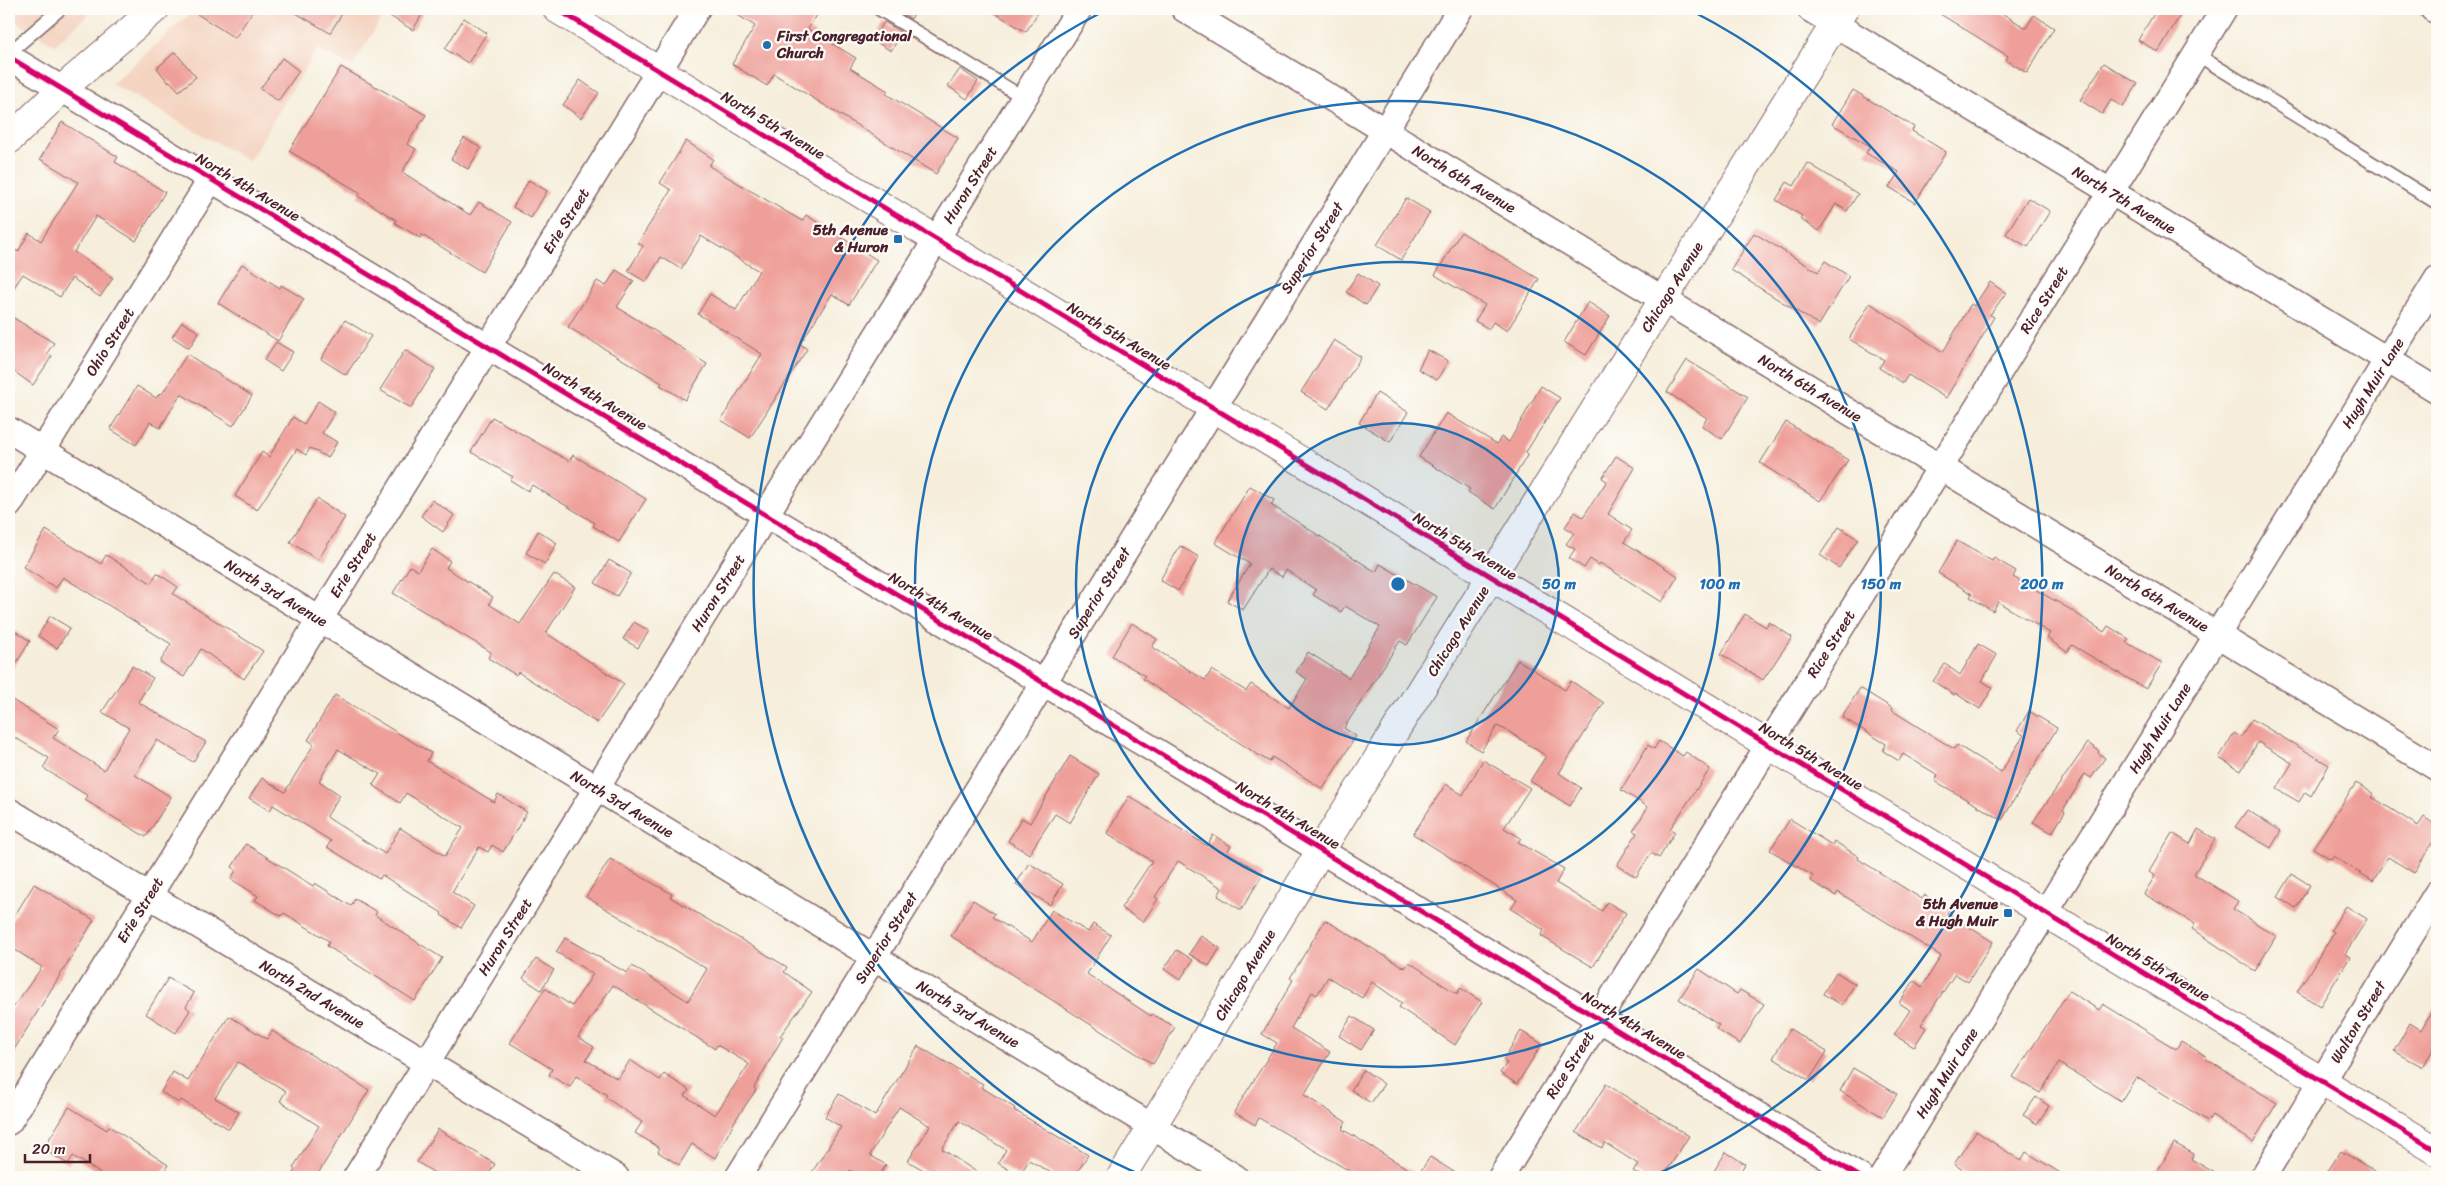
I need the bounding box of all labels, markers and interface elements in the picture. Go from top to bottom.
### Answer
place label: First Congregational Church [776,23,912,66]
marker: First Congregational Church [761,39,773,51]
street label: North 5th Avenue [716,84,830,166]
street label: North 6th Avenue [1407,138,1521,220]
street label: Huron Street [936,141,1004,229]
street label: North 4th Avenue [191,145,305,229]
street label: North 7th Avenue [2067,159,2181,241]
street label: Erie Street [535,182,597,259]
street label: Superior Street [1273,196,1351,299]
place label: 5th Avenue & Huron [813,217,889,260]
marker: 5th Avenue & Huron [892,233,904,245]
street label: Chicago Avenue [1634,236,1710,338]
street label: Rice Street [2013,261,2075,339]
street label: North 5th Avenue [1062,295,1176,377]
street label: Ohio Street [79,302,142,381]
street label: Hugh Muir Lane [2335,332,2412,434]
street label: North 6th Avenue [1753,347,1867,429]
street label: North 4th Avenue [538,354,652,438]
street label: North 5th Avenue [1408,505,1522,587]
street label: Erie Street [322,526,384,603]
street label: Superior Street [1060,541,1138,644]
street label: Huron Street [684,549,752,637]
street label: North 3rd Avenue [219,552,333,634]
street label: North 6th Avenue [2100,557,2214,639]
street label: North 4th Avenue [884,564,998,648]
text: 50 m [1542,571,1577,597]
text: 100 m [1700,571,1741,597]
text: 150 m [1861,571,1902,597]
text: 200 m [2019,571,2064,597]
centre of rings [1389,575,1407,593]
street label: Chicago Avenue [1420,580,1496,682]
street label: Rice Street [1800,605,1862,683]
street label: Hugh Muir Lane [2122,677,2199,779]
street label: North 5th Avenue [1754,715,1868,797]
street label: North 3rd Avenue [565,763,679,845]
street label: North 4th Avenue [1231,773,1345,857]
street label: Erie Street [109,871,171,948]
street label: Superior Street [847,886,925,989]
place label: 5th Avenue & Hugh Muir [1915,891,2000,934]
street label: Huron Street [471,893,539,981]
marker: 5th Avenue & Hugh Muir [2002,907,2014,919]
street label: Chicago Avenue [1207,924,1283,1026]
street label: North 5th Avenue [2101,926,2215,1008]
street label: North 2nd Avenue [254,952,370,1036]
street label: North 3rd Avenue [911,973,1025,1055]
street label: Walton Street [2323,975,2394,1068]
street label: North 4th Avenue [1577,983,1691,1067]
street label: Hugh Muir Lane [1909,1022,1986,1124]
street label: Rice Street [1539,1026,1601,1104]
scale bar [25,1131,90,1163]
text: 20 m [32,1136,66,1162]

